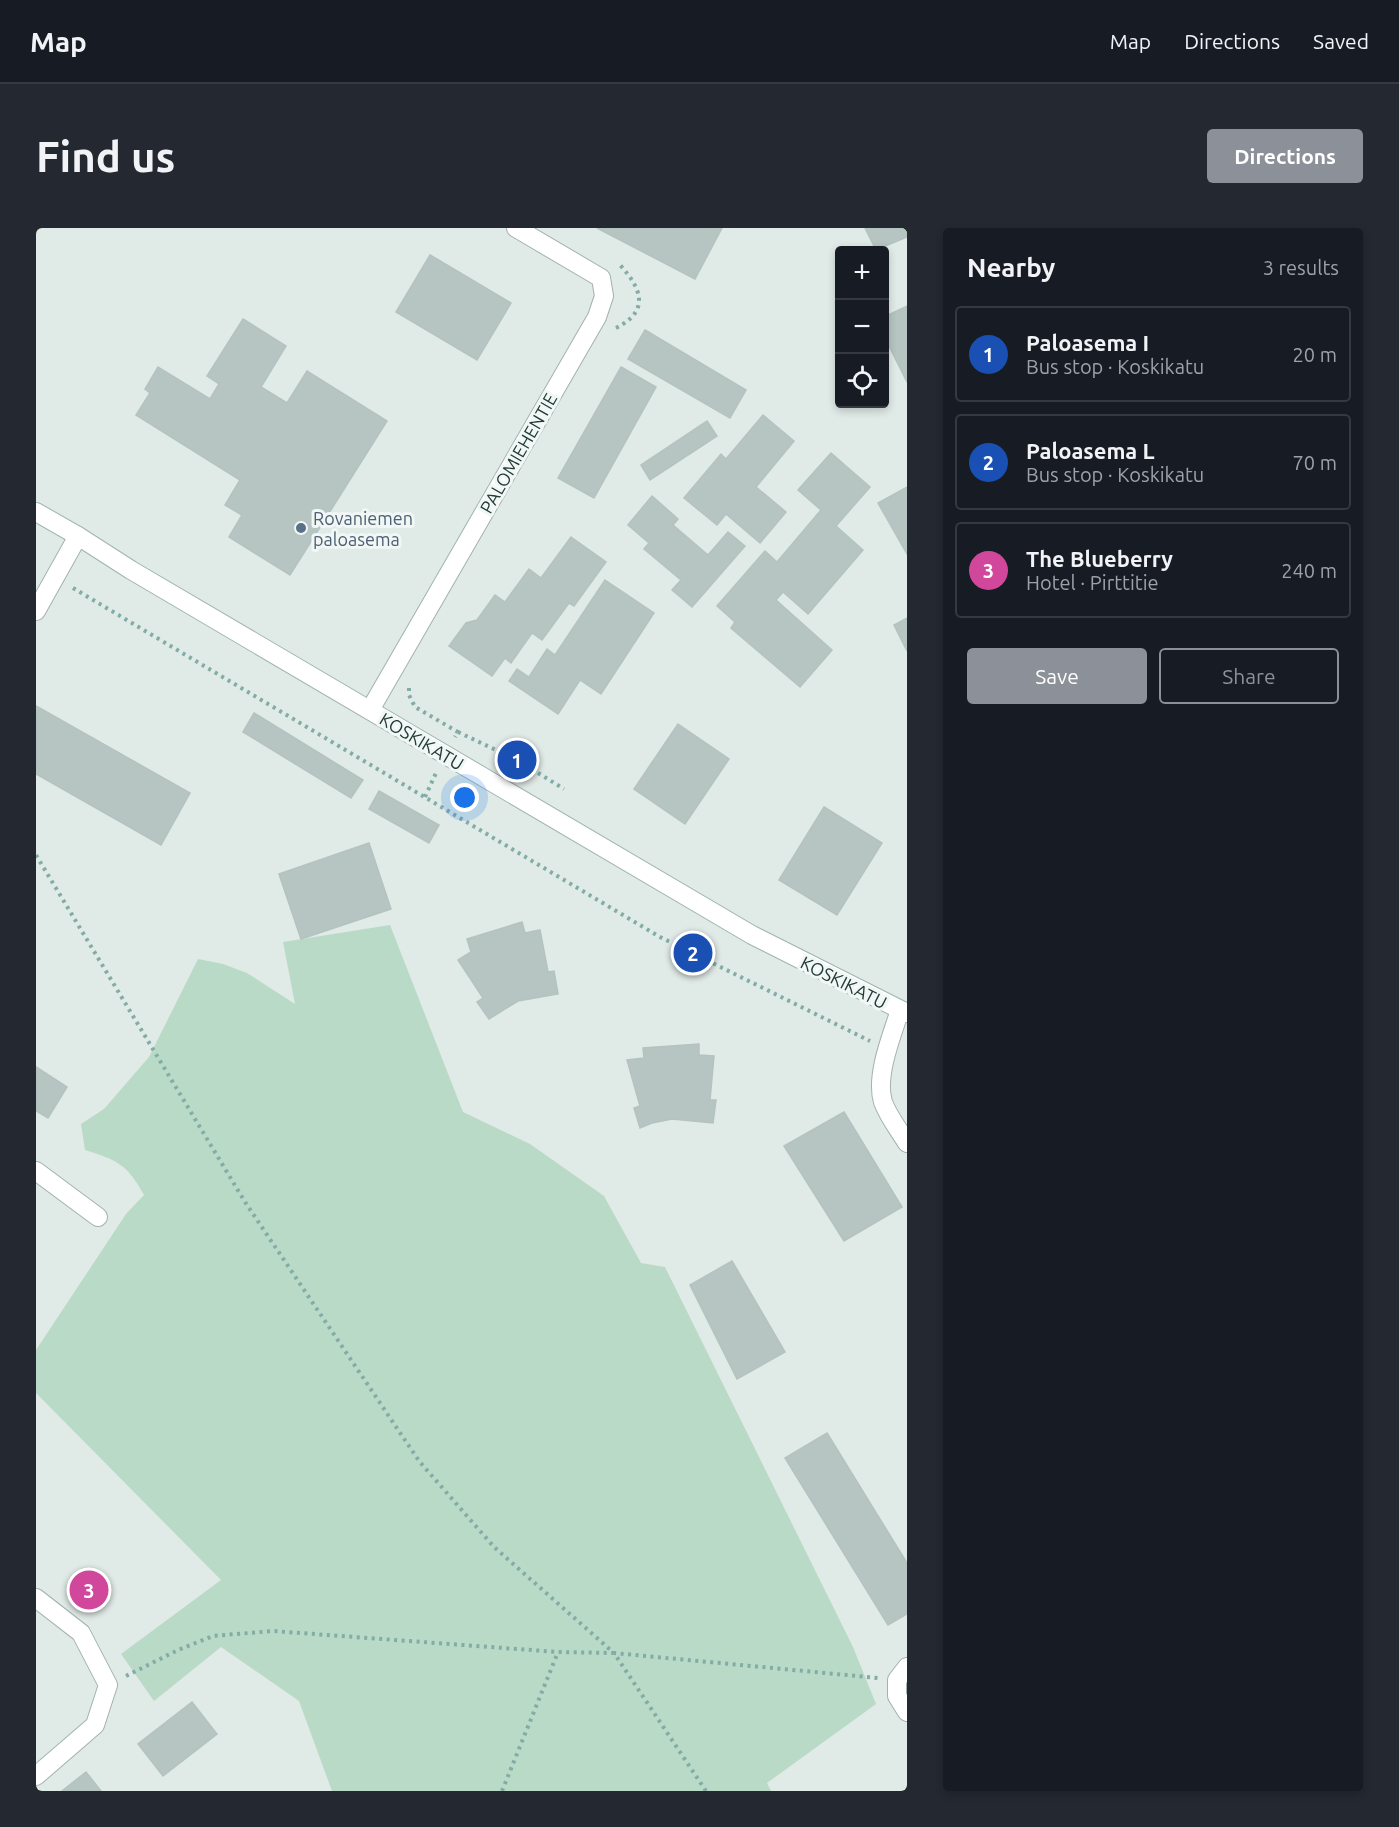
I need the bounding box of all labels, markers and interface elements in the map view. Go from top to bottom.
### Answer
text: Map [30,26,87,57]
text: Map [1110,29,1151,53]
text: Directions [1184,29,1280,53]
text: Saved [1313,29,1369,53]
button: Directions [1207,129,1363,183]
text: Find us [36,133,175,180]
map controls [835,246,889,408]
button: + [835,246,889,300]
text: Nearby [967,253,1055,282]
text: 3 results [1263,256,1339,279]
button: − [835,300,889,354]
text: Paloasema I [1026,330,1149,355]
text: 1 [983,343,994,366]
text: 20 m [1293,343,1337,366]
button: locate [835,354,889,408]
text: Bus stop · Koskikatu [1026,355,1204,378]
street label: PALOMIEHENTIE [476,390,560,516]
text: Paloasema L [1026,438,1155,463]
text: 2 [983,451,994,474]
text: 70 m [1293,451,1337,474]
text: Bus stop · Koskikatu [1026,463,1204,486]
place label: Rovaniemen paloasema [313,508,413,549]
marker: Rovaniemen paloasema [294,521,308,535]
text: The Blueberry [1026,546,1173,571]
text: 3 [983,559,994,582]
text: 240 m [1281,559,1337,582]
text: Hotel · Pirttitie [1026,571,1159,594]
button: Save [967,648,1147,704]
button: Share [1159,648,1339,704]
street label: KOSKIKATU [377,708,467,774]
pin: 1 [498,738,536,782]
your location [450,783,479,812]
pin: 2 [674,930,712,976]
street label: KOSKIKATU [798,952,890,1012]
pin: 3 [70,1568,108,1612]

